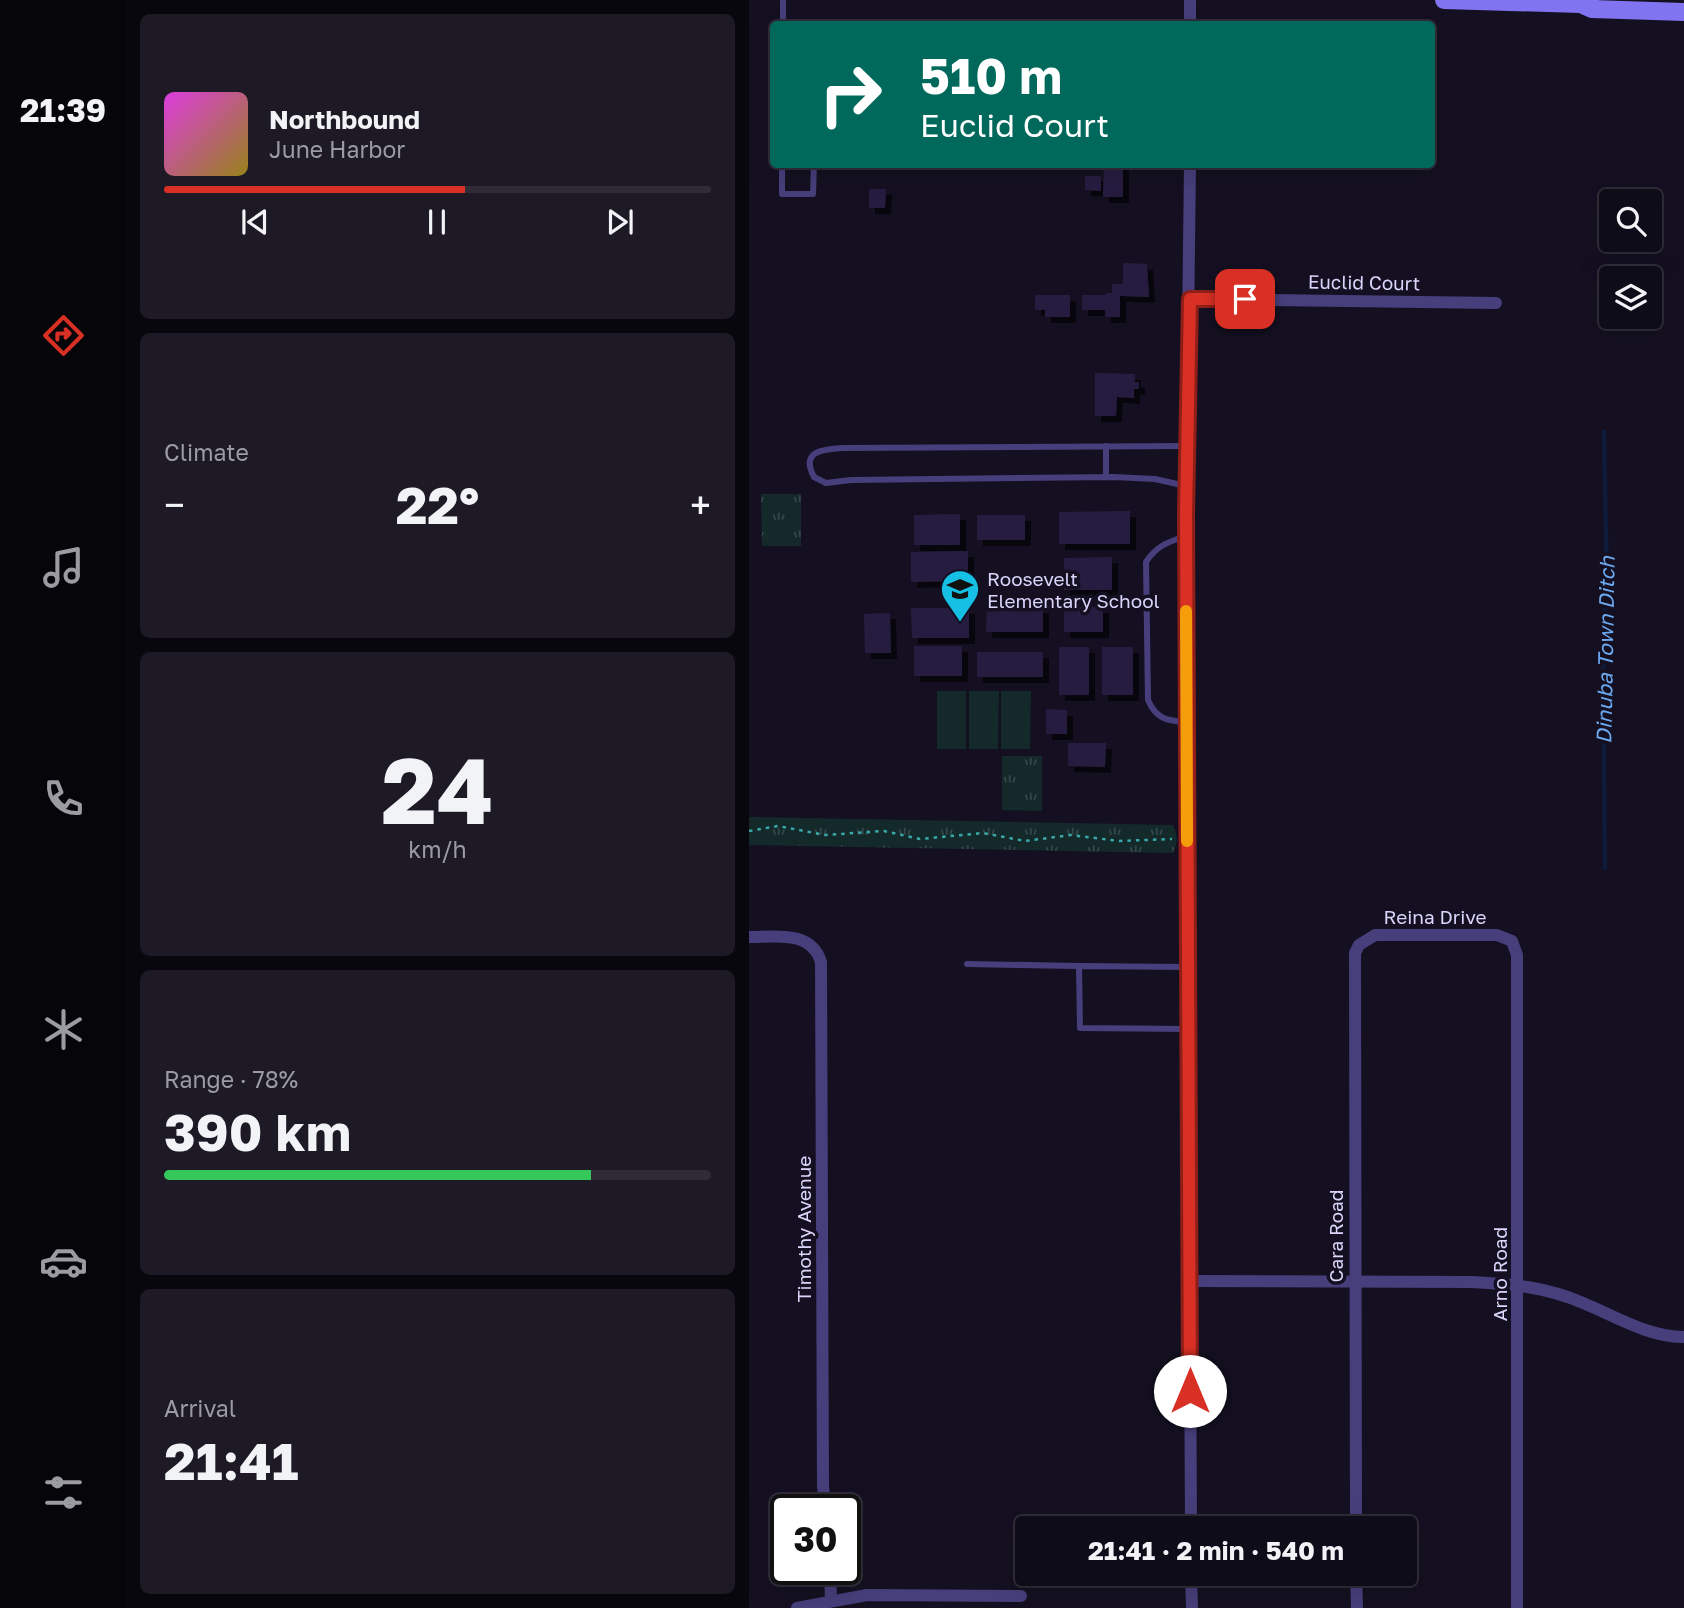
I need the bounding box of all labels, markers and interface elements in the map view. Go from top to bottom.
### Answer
text: 510 m [920,46,1062,105]
icon: right [805,49,896,140]
text: 21:39 [20,91,106,129]
text: Northbound [269,104,420,135]
text: Euclid Court [920,106,1109,144]
text: June Harbor [269,135,405,163]
map controls [1599,189,1662,329]
button: search [1599,189,1662,252]
icon: previous [236,203,274,241]
icon: pause [418,203,456,241]
icon: next [601,203,639,241]
button: layers [1599,266,1662,329]
pin [1215,269,1275,329]
street label: Euclid Court [1308,270,1420,294]
icon: arrive [1226,280,1264,318]
icon: directions [39,311,88,360]
text: Climate [164,438,249,466]
text: 22° [396,473,479,535]
text: − [164,482,185,527]
text: + [690,482,711,527]
icon: music [39,543,88,592]
water label: Dinuba Town Ditch [1590,555,1620,744]
place label: Roosevelt Elementary School [987,567,1160,612]
school or university icon: Roosevelt Elementary School [939,568,981,623]
text: 24 [381,735,494,844]
icon: phone [39,774,88,823]
text: km/h [408,835,467,863]
street label: Reina Drive [1383,905,1487,928]
icon: climate [39,1005,88,1054]
text: Range · 78% [164,1065,298,1093]
text: 390 km [164,1100,351,1162]
street label: Timothy Avenue [792,1156,815,1302]
street label: Cara Road [1324,1190,1347,1282]
street label: Arno Road [1488,1227,1511,1321]
icon: car [39,1237,88,1286]
position arrow [1153,1354,1227,1428]
text: Arrival [164,1394,236,1422]
text: 21:41 [164,1429,298,1491]
icon: filters [39,1468,88,1517]
speed limit sign: 30 [770,1494,861,1585]
text: 21:41 · 2 min · 540 m [1088,1535,1344,1566]

